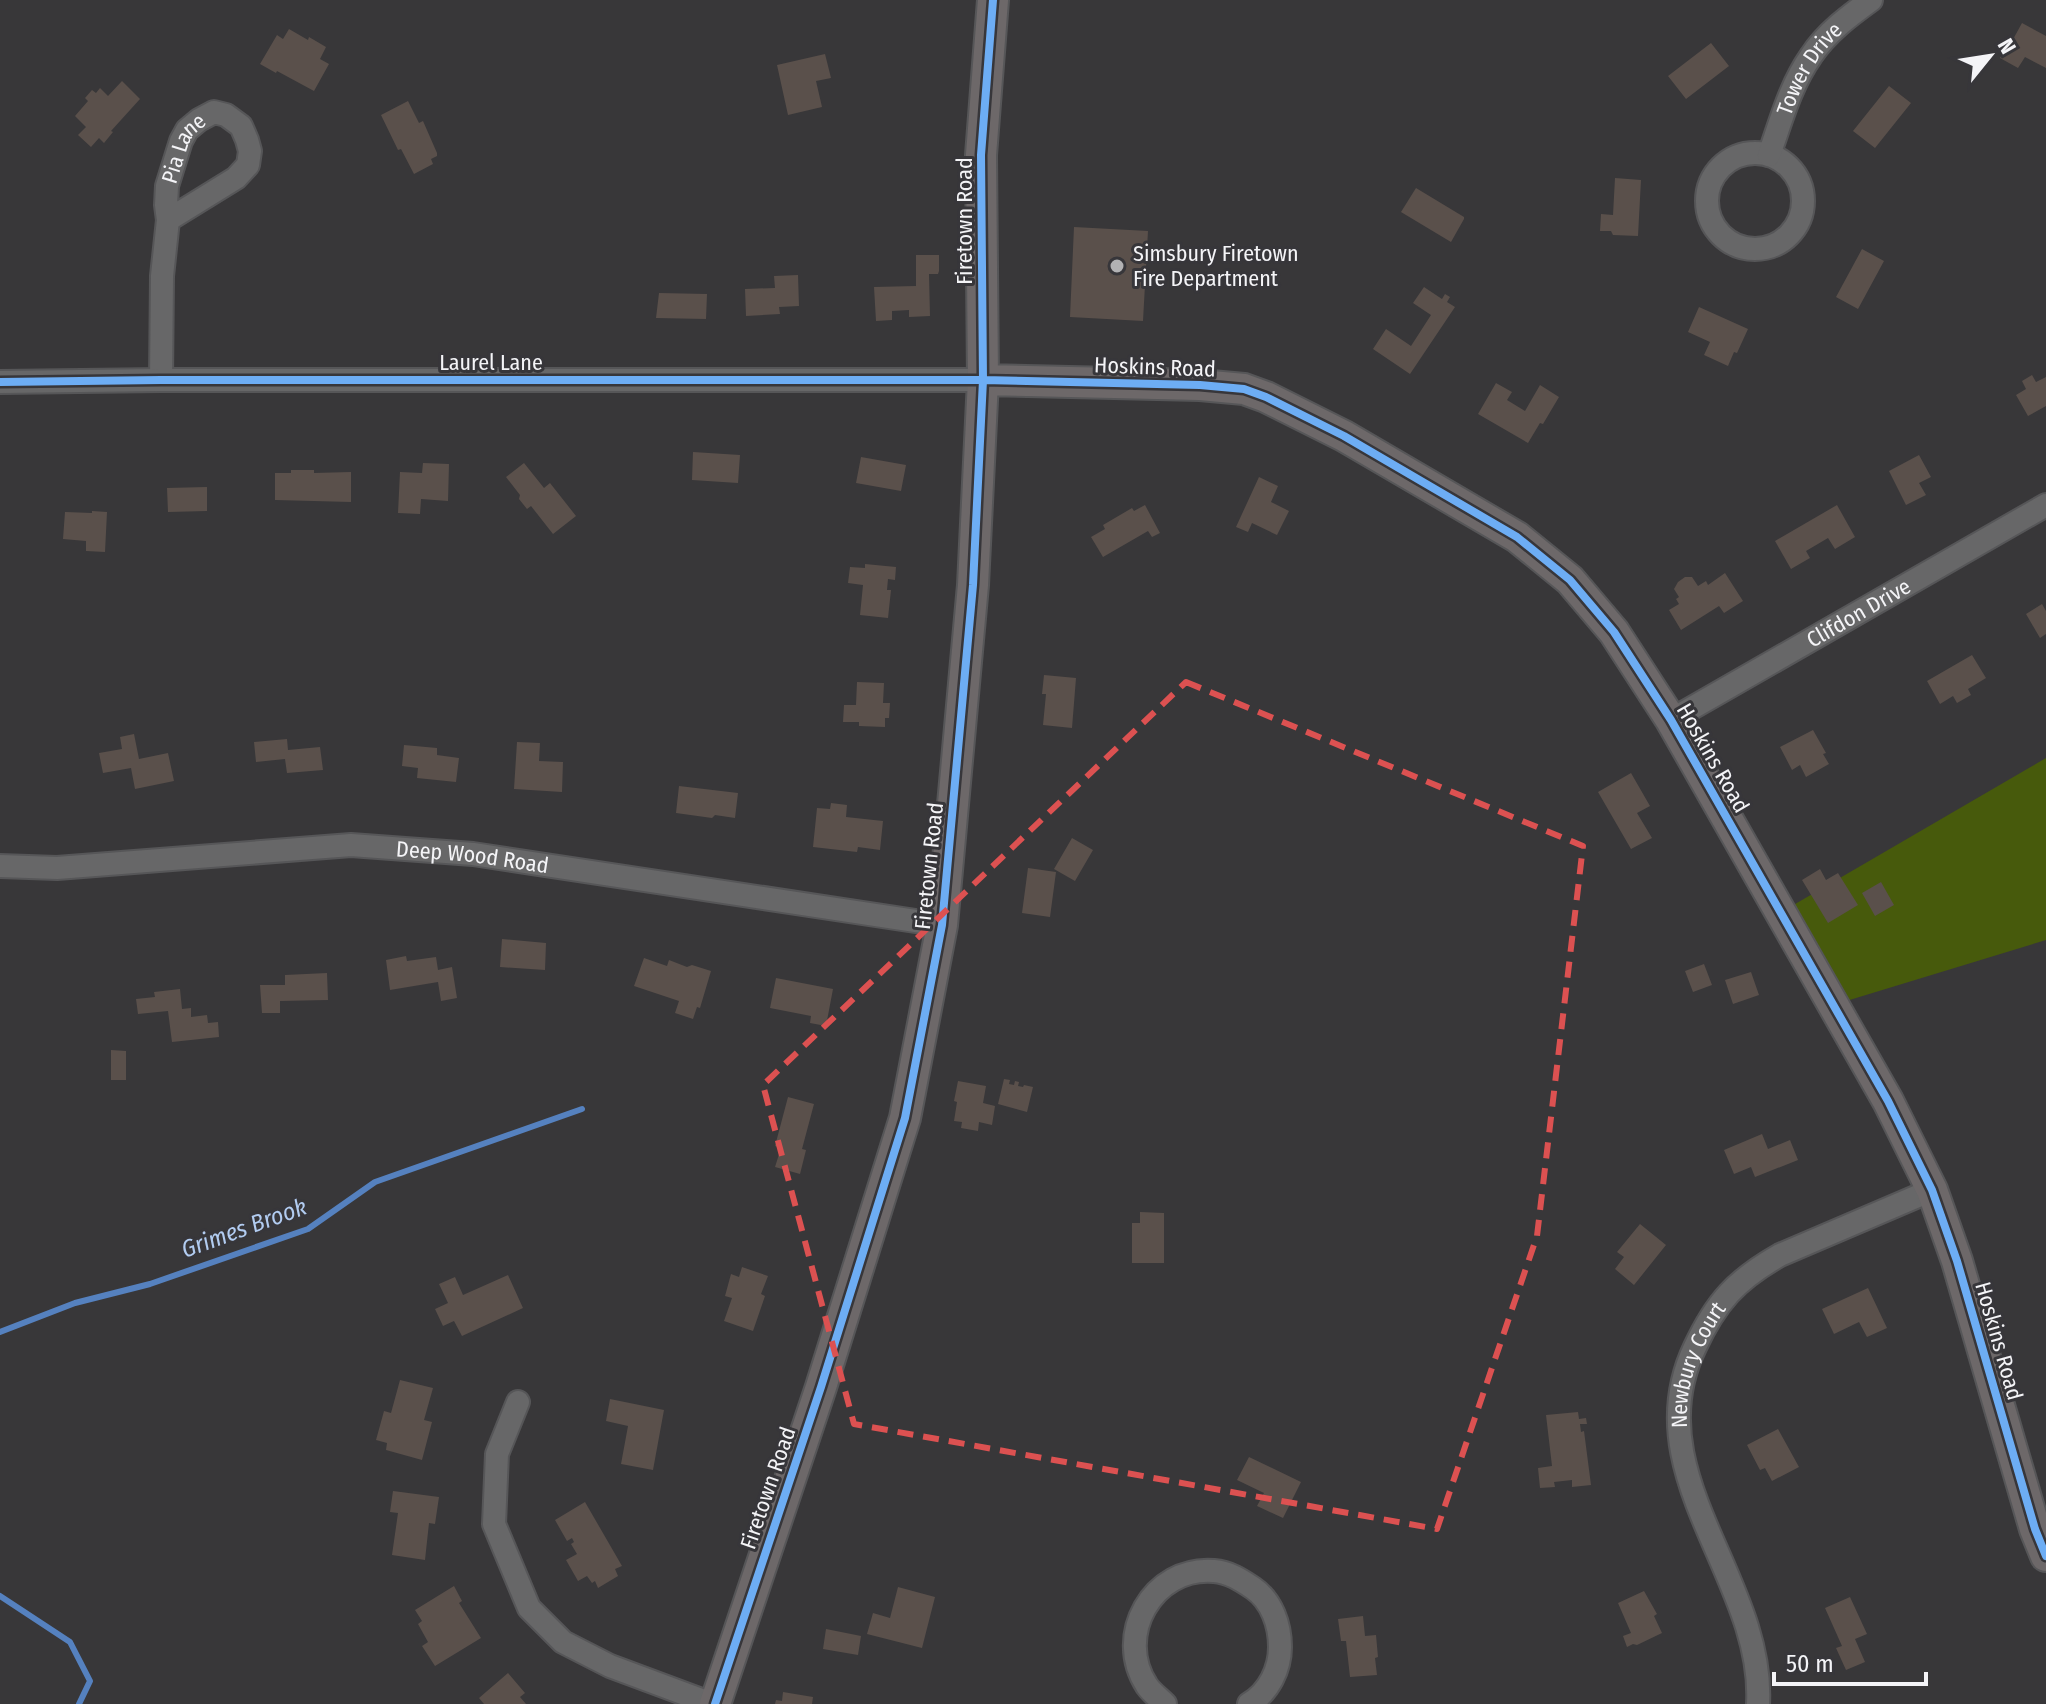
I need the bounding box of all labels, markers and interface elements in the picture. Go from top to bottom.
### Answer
street label: Tower Drive [1770,16,1847,119]
north arrow [1950,16,2030,96]
text: N [1992,34,2022,59]
street label: Pia Lane [155,107,211,187]
street label: Firetown Road [951,157,978,285]
place label: Simsbury Firetown Fire Department [1133,240,1299,292]
marker: Simsbury Firetown Fire Department [1108,257,1126,275]
street label: Laurel Lane [439,349,543,376]
street label: Hoskins Road [1094,351,1216,383]
street label: Clifdon Drive [1802,572,1915,653]
street label: Hoskins Road [1671,698,1755,818]
street label: Firetown Road [909,801,949,931]
street label: Deep Wood Road [395,835,551,879]
water label: Grimes Brook [178,1192,311,1264]
street label: Hoskins Road [1969,1279,2029,1403]
street label: Newbury Court [1665,1295,1731,1428]
street label: Firetown Road [734,1423,802,1553]
scale bar [1774,1636,1926,1686]
text: 50 m [1786,1650,1834,1678]

